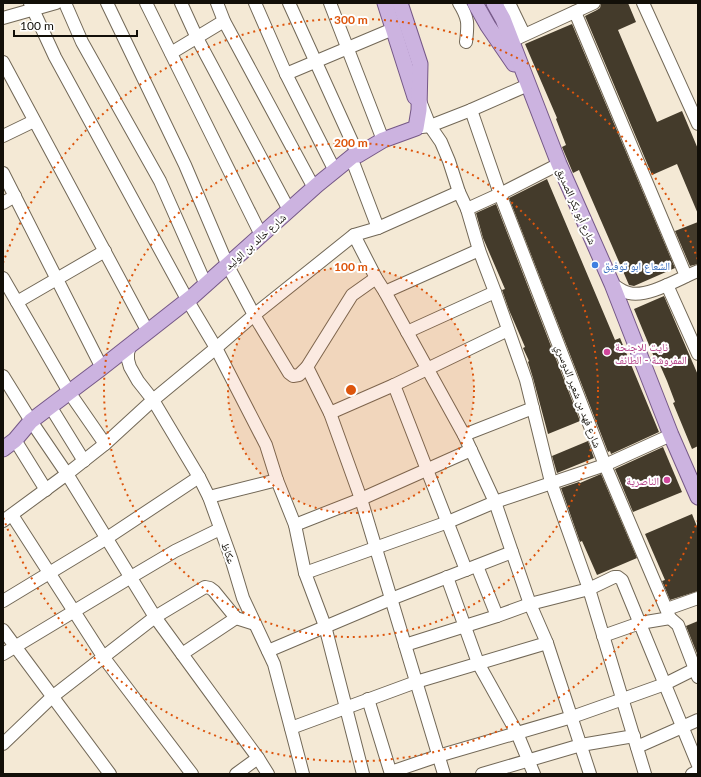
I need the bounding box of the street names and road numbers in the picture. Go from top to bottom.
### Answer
street label: شارع أبو بكر الصديق [553,166,600,247]
street label: شارع خالد بن الوليد [222,210,289,273]
street label: شارع فهد بن شعير الدوسري [551,342,605,451]
street label: عكاظ [219,541,239,566]

